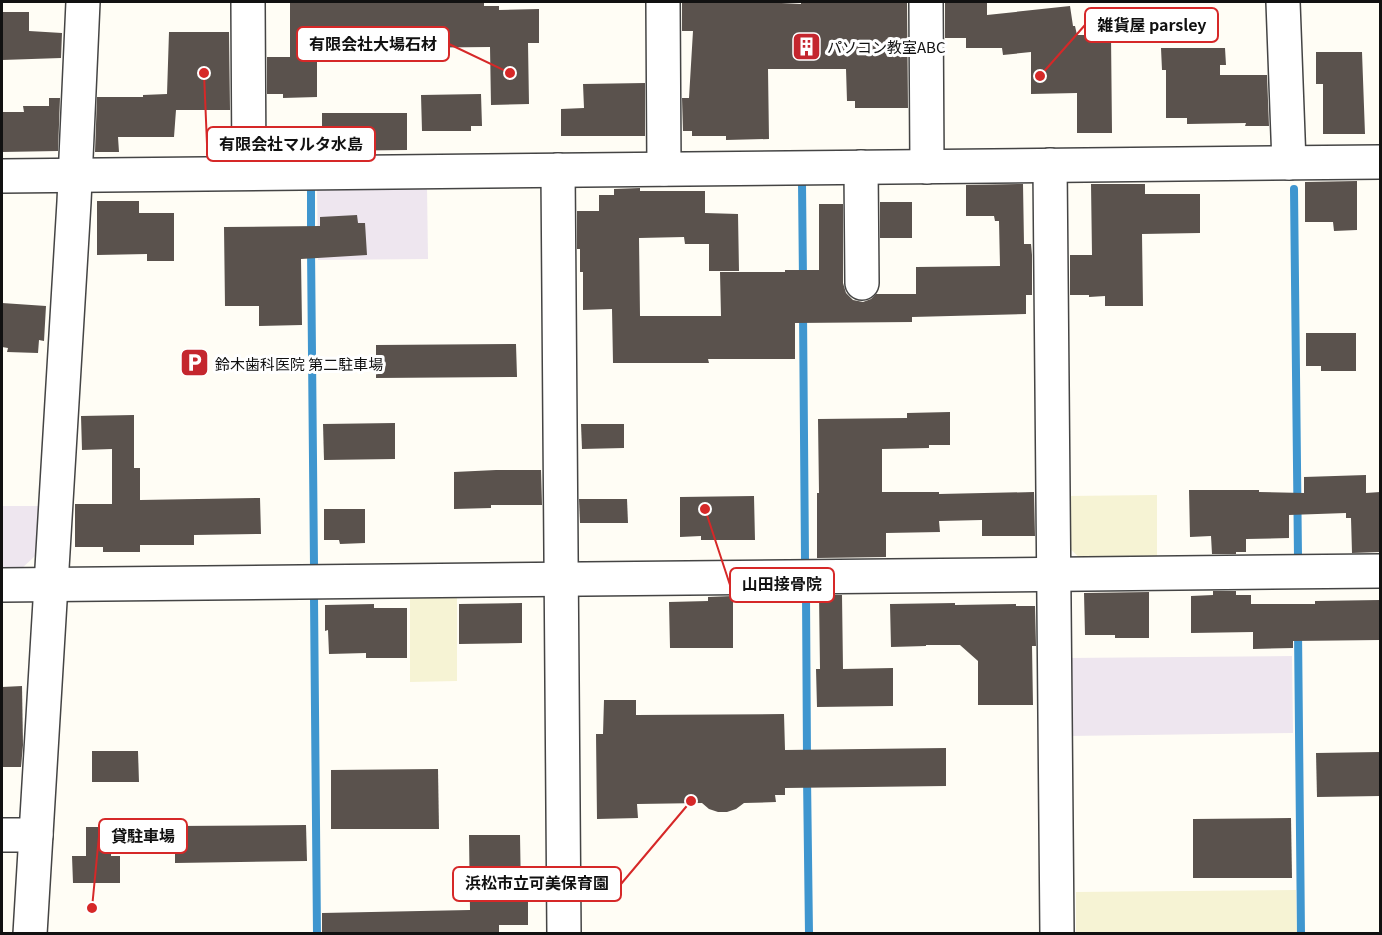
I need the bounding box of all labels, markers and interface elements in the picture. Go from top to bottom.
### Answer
callout: 雑貨屋 parsley [1085,8,1218,42]
text: 雑貨屋 parsley [1097,12,1207,36]
callout: 有限会社大場石材 [297,27,449,61]
building icon: パソコン教室ABC [790,30,822,62]
text: 有限会社大場石材 [309,31,437,55]
place label: パソコン教室ABC [827,36,946,57]
callout: 有限会社マルタ水島 [207,127,375,161]
text: 有限会社マルタ水島 [219,131,363,155]
parking icon: 鈴木歯科医院 第二駐車場 [178,347,210,379]
place label: 鈴木歯科医院 第二駐車場 [215,353,383,374]
callout: 山田接骨院 [730,568,834,602]
text: 山田接骨院 [742,571,822,595]
callout: 貸駐車場 [99,819,187,853]
text: 貸駐車場 [111,823,175,847]
callout: 浜松市立可美保育園 [453,867,621,901]
text: 浜松市立可美保育園 [465,870,609,894]

